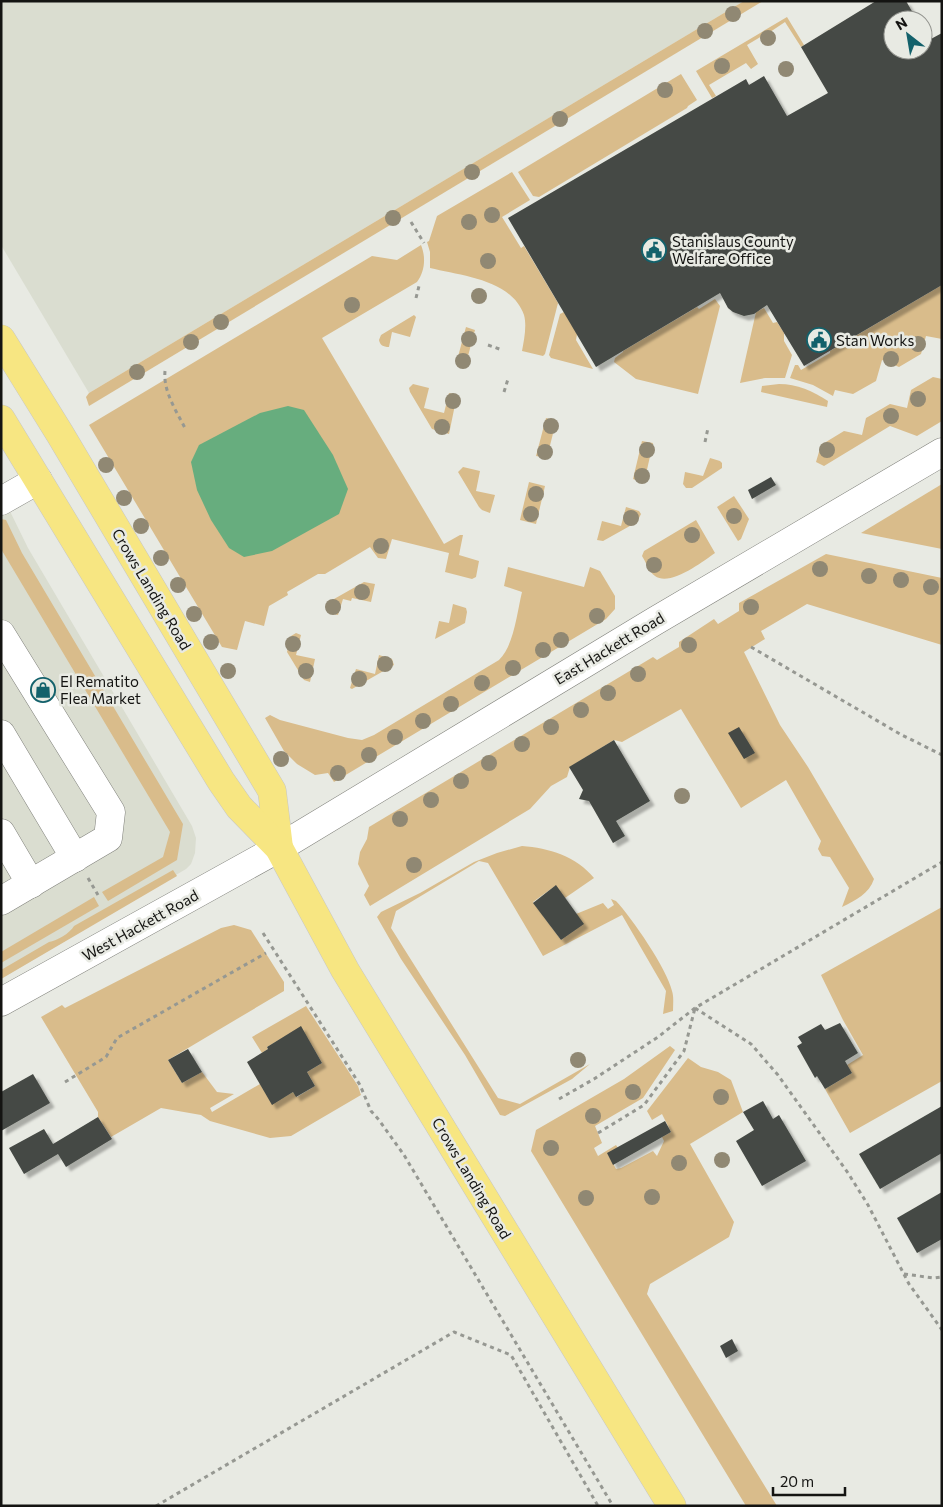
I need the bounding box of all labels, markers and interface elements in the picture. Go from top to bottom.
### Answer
north arrow [883,10,933,60]
text: N [892,13,910,33]
place label: Stanislaus County Welfare Office [672,232,794,267]
public building icon: Stanislaus County Welfare Office [641,237,667,263]
public building icon: Stan Works [806,327,832,353]
place label: Stan Works [836,331,914,349]
street label: Crows Landing Road [109,525,195,653]
street label: East Hackett Road [551,608,667,688]
place label: El Rematito Flea Market [60,672,141,707]
shop icon: El Rematito Flea Market [30,677,56,703]
street label: West Hackett Road [79,886,201,964]
street label: Crows Landing Road [429,1114,515,1242]
scale bar [773,1464,846,1496]
text: 20 m [780,1472,814,1490]

